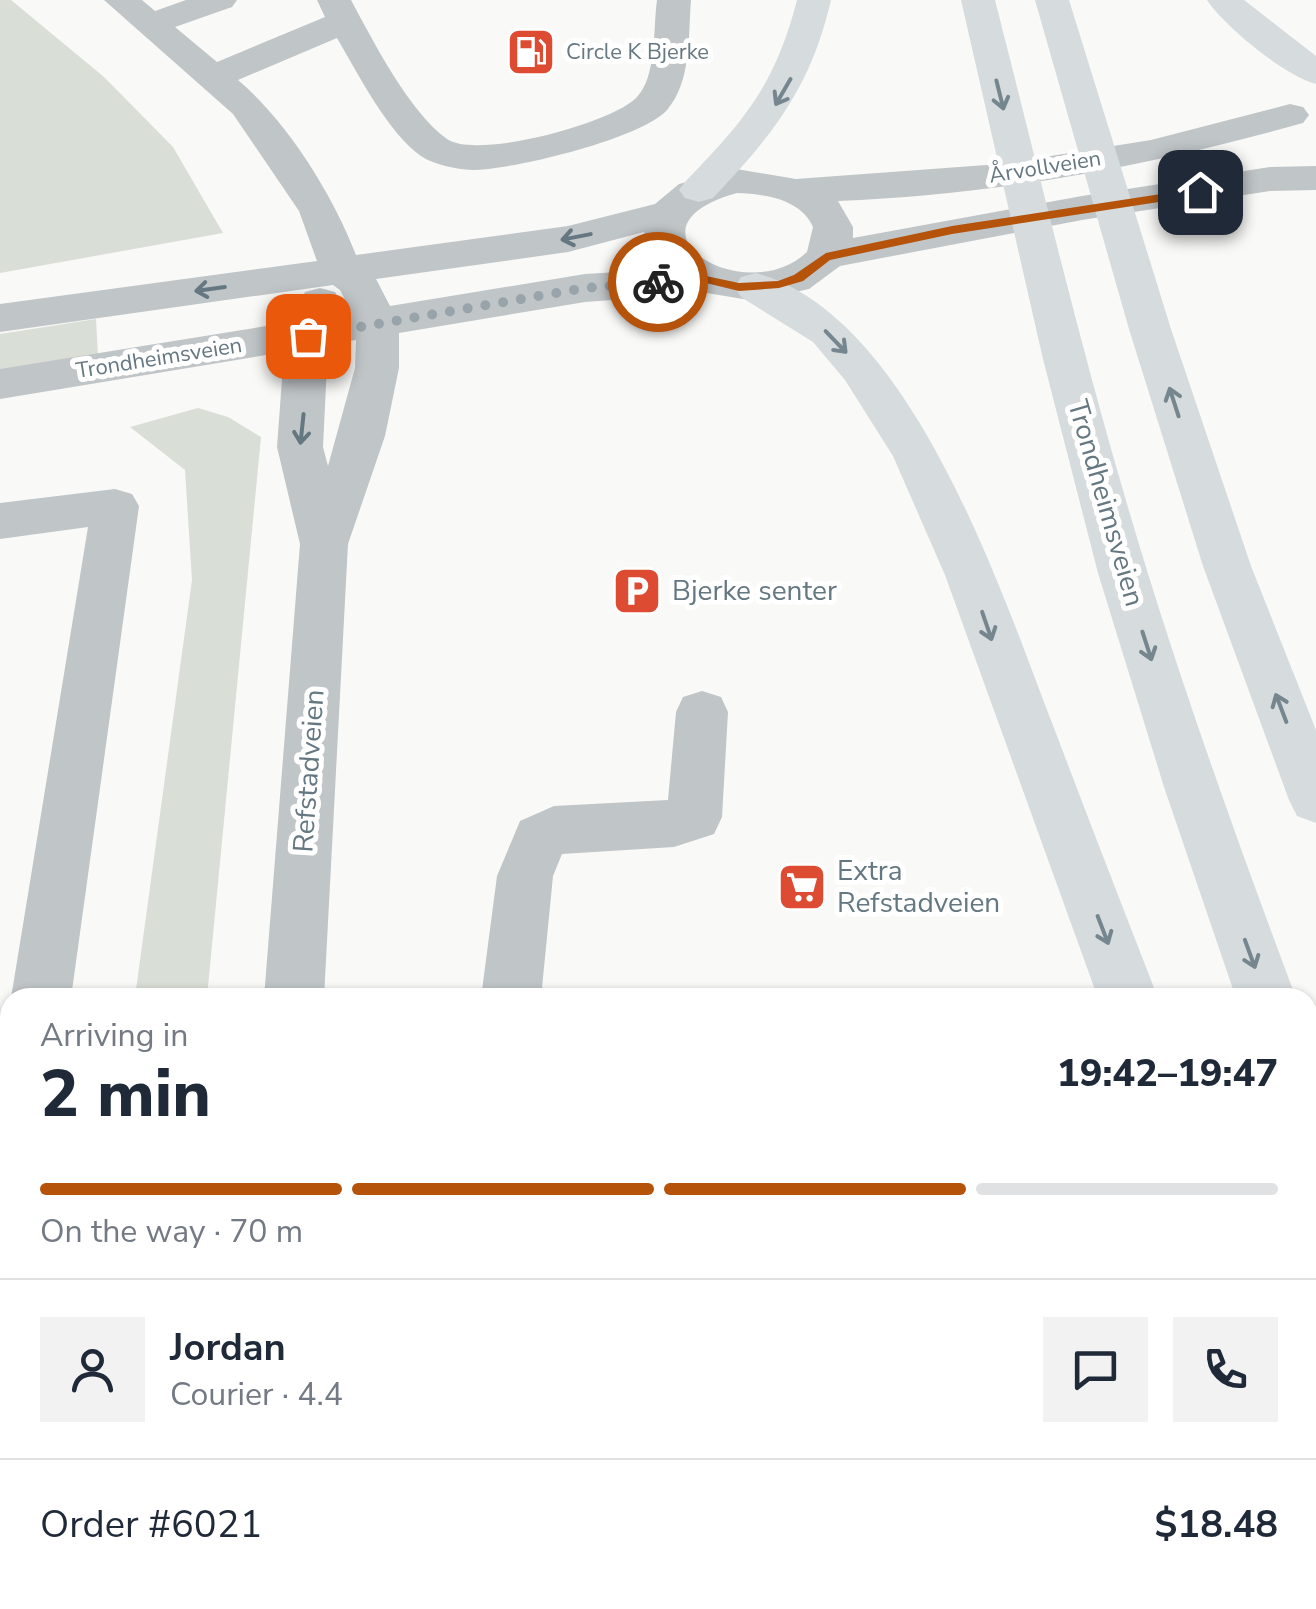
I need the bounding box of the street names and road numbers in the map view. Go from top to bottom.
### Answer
street label: Årvollveien [987,143,1103,191]
street label: Trondheimsveien [74,330,244,386]
street label: Trondheimsveien [1058,395,1154,611]
street label: Refstadveien [284,688,334,854]

